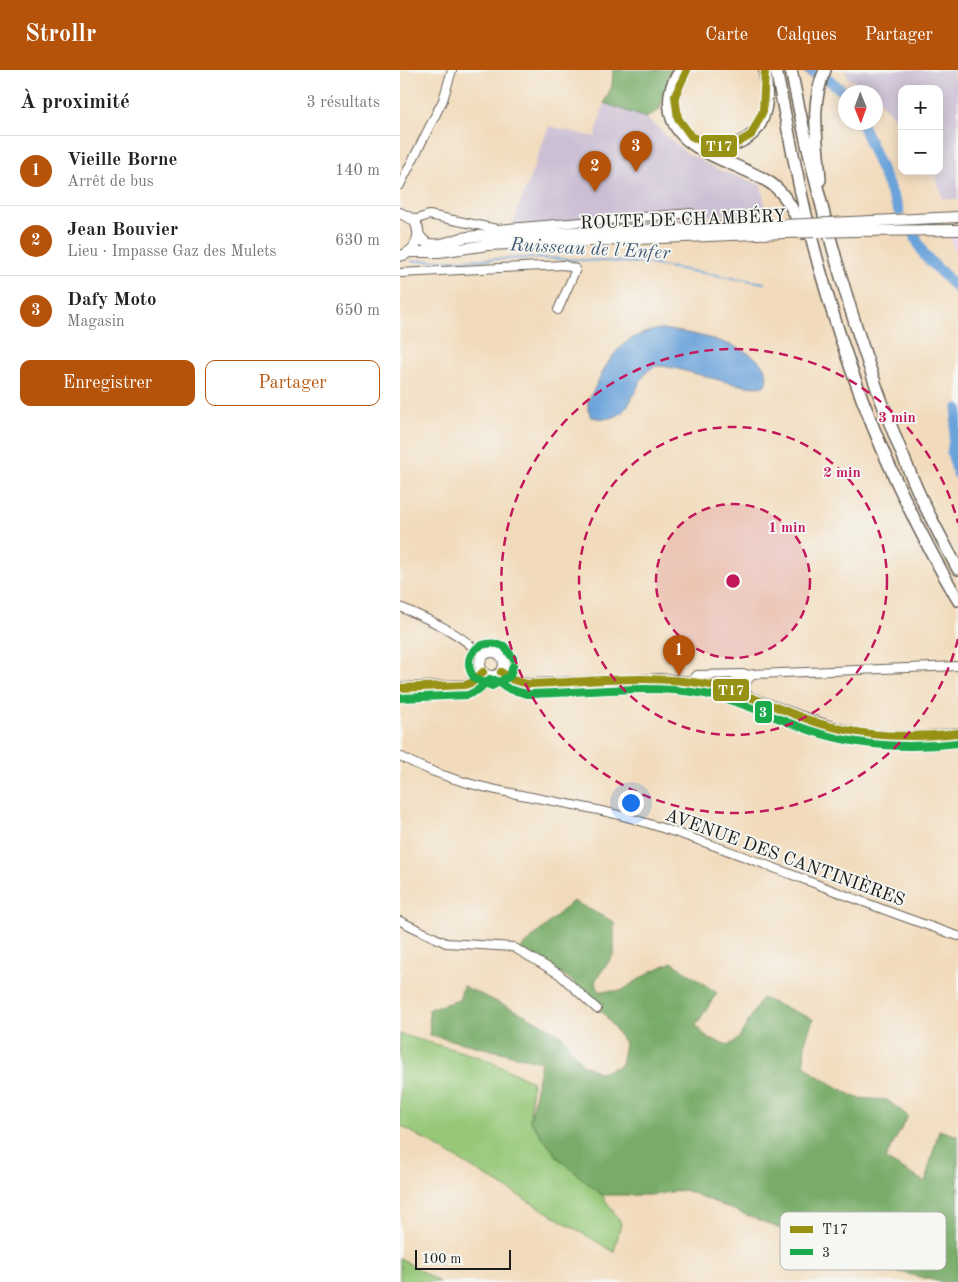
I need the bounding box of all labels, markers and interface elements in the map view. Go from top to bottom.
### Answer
text: Strollr [25,23,96,47]
text: Carte [705,26,748,44]
text: Calques [776,26,837,44]
text: Partager [865,26,933,44]
north arrow [838,85,883,130]
map controls [898,85,943,175]
button: + [898,85,943,130]
text: À proximité [20,92,130,113]
text: 3 résultats [306,95,380,111]
button: − [898,130,943,175]
pin: 3 [620,131,652,172]
line badge: T17 [700,134,738,158]
text: T17 [706,140,732,154]
text: Vieille Borne [67,151,178,170]
pin: 2 [579,151,611,192]
text: 1 [31,163,41,179]
text: 140 m [335,163,380,179]
text: Arrêt de bus [67,174,154,190]
street label: ROUTE DE CHAMBÉRY [580,203,786,233]
text: Jean Bouvier [67,221,178,240]
text: 2 [31,233,41,249]
text: 630 m [335,233,380,249]
water label: Ruisseau de l'Enfer [508,236,671,264]
text: Lieu · Impasse Gaz des Mulets [67,244,277,260]
text: Dafy Moto [67,291,157,310]
text: 3 [31,303,41,319]
text: 650 m [335,303,380,319]
text: Magasin [67,314,125,330]
button: Enregistrer [20,360,195,406]
button: Partager [205,360,380,406]
text: 3 min [878,411,916,426]
text: 2 min [823,466,861,481]
text: 1 min [768,521,806,536]
centre of rings [724,572,742,590]
pin: 1 [663,635,695,676]
line badge: T17 [712,678,750,702]
text: T17 [718,684,744,698]
line badge: 3 [754,700,773,724]
text: 3 [759,706,767,720]
your location [618,790,644,816]
street label: AVENUE DES CANTINIÈRES [663,802,909,910]
legend [780,1212,946,1270]
text: T17 [822,1223,848,1237]
text: 3 [822,1246,830,1260]
scale bar [415,1247,511,1270]
text: 100 m [422,1252,461,1266]

